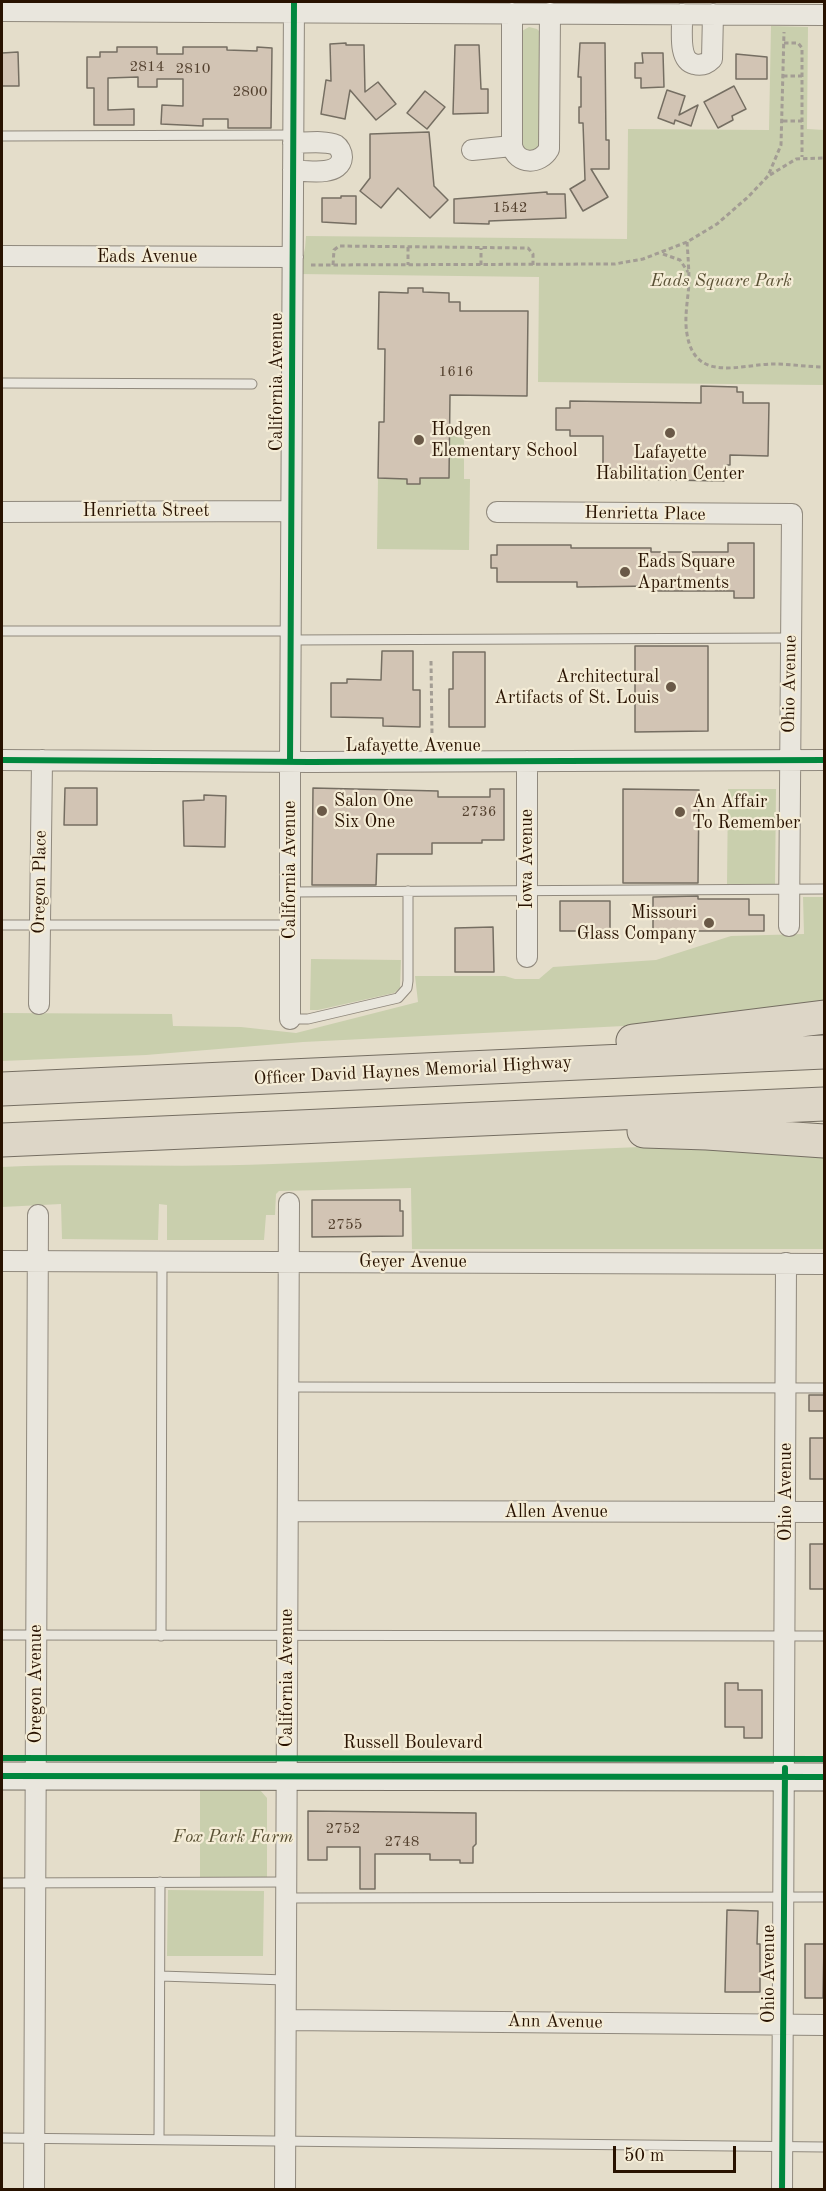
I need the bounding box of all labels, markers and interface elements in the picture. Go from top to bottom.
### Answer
house number: 2814 [130,58,164,76]
house number: 2810 [176,60,210,78]
house number: 2800 [233,83,267,101]
house number: 1542 [493,199,527,217]
street label: Eads Avenue [97,246,197,268]
park label: Eads Square Park [650,270,792,292]
street label: California Avenue [266,313,288,451]
house number: 1616 [439,363,473,381]
place label: Hodgen Elementary School [431,419,578,462]
marker: Lafayette Habilitation Center [663,426,677,440]
marker: Hodgen Elementary School [412,433,426,447]
place label: Lafayette Habilitation Center [596,442,744,484]
street label: Henrietta Street [83,500,209,522]
street label: Henrietta Place [584,502,706,526]
place label: Eads Square Apartments [637,551,735,594]
marker: Eads Square Apartments [618,565,632,579]
street label: Ohio Avenue [778,635,802,733]
place label: Architectural Artifacts of St. Louis [494,666,659,708]
marker: Architectural Artifacts of St. Louis [664,680,678,694]
street label: Lafayette Avenue [345,735,481,757]
place label: Salon One Six One [334,790,413,832]
place label: An Affair To Remember [692,791,801,834]
street label: California Avenue [279,801,301,939]
house number: 2736 [462,803,496,821]
marker: Salon One Six One [315,804,329,818]
marker: An Affair To Remember [673,805,687,819]
street label: Iowa Avenue [516,809,538,909]
street label: Oregon Place [28,830,52,934]
place label: Missouri Glass Company [577,902,697,944]
marker: Missouri Glass Company [702,916,716,930]
street label: Officer David Haynes Memorial Highway [253,1052,573,1090]
house number: 2755 [328,1216,362,1234]
street label: Geyer Avenue [359,1251,467,1273]
street label: Ohio Avenue [775,1443,797,1541]
street label: Allen Avenue [504,1501,608,1523]
street label: California Avenue [276,1609,298,1747]
street label: Oregon Avenue [25,1625,47,1743]
street label: Russell Boulevard [343,1732,483,1754]
house number: 2752 [326,1820,360,1838]
park label: Fox Park Farm [173,1826,293,1848]
house number: 2748 [385,1833,419,1851]
street label: Ohio Avenue [758,1925,780,2023]
street label: Ann Avenue [507,2010,603,2034]
scale bar [616,2134,739,2172]
text: 50 m [624,2147,664,2165]

